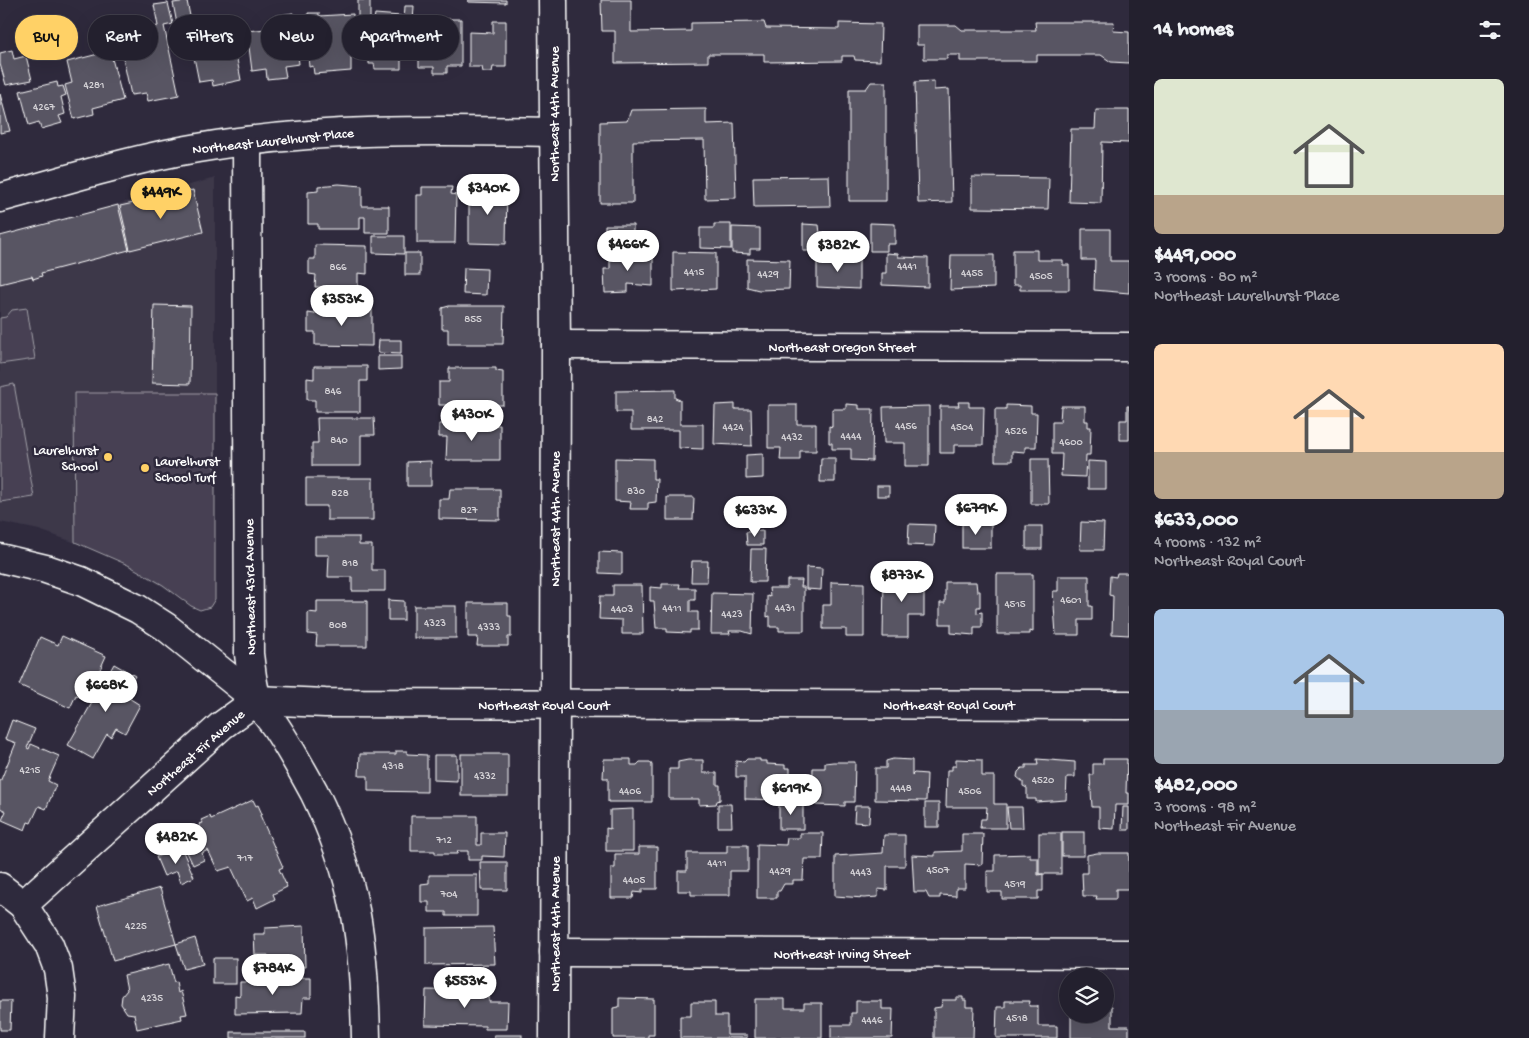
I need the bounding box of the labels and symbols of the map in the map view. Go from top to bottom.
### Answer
street label: Northeast 44th Avenue [547,45,564,182]
house number: 4281 [83,80,105,92]
house number: 4267 [33,102,55,114]
street label: Northeast Laurelhurst Place [192,125,356,159]
pin: $340K [453,174,523,216]
pin: $449K [126,178,196,220]
pin: $466K [593,230,663,272]
pin: $382K [803,230,873,273]
house number: 4441 [897,261,917,273]
house number: 866 [329,262,347,274]
house number: 4415 [684,267,705,279]
house number: 4455 [961,268,983,280]
house number: 4429 [757,269,779,281]
house number: 4505 [1029,271,1053,283]
pin: $353K [307,284,377,327]
house number: 855 [464,314,482,326]
street label: Northeast Oregon Street [769,340,917,357]
house number: 846 [325,386,342,398]
pin: $430K [437,400,507,442]
house number: 842 [647,414,664,426]
house number: 4456 [895,421,917,433]
house number: 4424 [722,422,744,434]
house number: 4504 [951,422,974,434]
house number: 4526 [1005,426,1027,438]
house number: 4444 [841,431,862,443]
house number: 4432 [781,432,803,444]
house number: 840 [330,435,348,447]
house number: 4600 [1059,437,1083,449]
place label: Laurelhurst School [33,443,99,476]
street label: Northeast 44th Avenue [548,450,565,587]
marker: Laurelhurst School [102,451,114,463]
place label: Laurelhurst School Turf [155,454,221,487]
marker: Laurelhurst School Turf [139,462,151,474]
house number: 830 [627,486,645,498]
house number: 828 [331,488,349,500]
pin: $679K [941,494,1011,536]
pin: $633K [720,496,790,538]
house number: 827 [460,505,478,517]
street label: Northeast 43rd Avenue [242,518,261,655]
house number: 818 [342,558,358,570]
pin: $873K [867,560,937,603]
house number: 4601 [1060,595,1082,607]
house number: 4515 [1004,599,1026,611]
house number: 4411 [662,603,682,615]
house number: 4431 [775,603,795,615]
house number: 4403 [611,604,633,616]
house number: 4423 [721,609,743,621]
house number: 4323 [424,618,446,630]
house number: 808 [329,620,347,632]
house number: 4333 [478,622,500,634]
pin: $668K [71,670,141,713]
street label: Northeast Royal Court [478,698,611,715]
street label: Northeast Royal Court [883,698,1016,715]
street label: Northeast Fir Avenue [144,706,250,801]
house number: 4318 [382,761,404,773]
house number: 4215 [20,765,41,777]
house number: 4332 [474,771,497,783]
pin: $619K [756,774,826,816]
house number: 4520 [1032,775,1054,787]
house number: 4448 [890,783,912,795]
house number: 4406 [619,786,642,798]
house number: 4506 [959,786,982,798]
pin: $482K [141,822,211,865]
house number: 712 [435,835,452,847]
house number: 717 [236,853,253,865]
street label: Northeast 44th Avenue [548,855,565,992]
house number: 4411 [707,858,727,870]
house number: 4507 [927,865,950,877]
house number: 4429 [769,866,791,878]
house number: 4443 [850,867,872,879]
house number: 4405 [623,875,645,887]
house number: 4519 [1005,879,1026,891]
house number: 704 [439,889,458,901]
house number: 4225 [125,921,147,933]
street label: Northeast Irving Street [774,947,912,964]
pin: $784K [238,954,308,996]
pin: $553K [430,966,500,1009]
house number: 4235 [141,993,163,1005]
house number: 4518 [1006,1013,1028,1025]
house number: 4446 [861,1015,883,1027]

